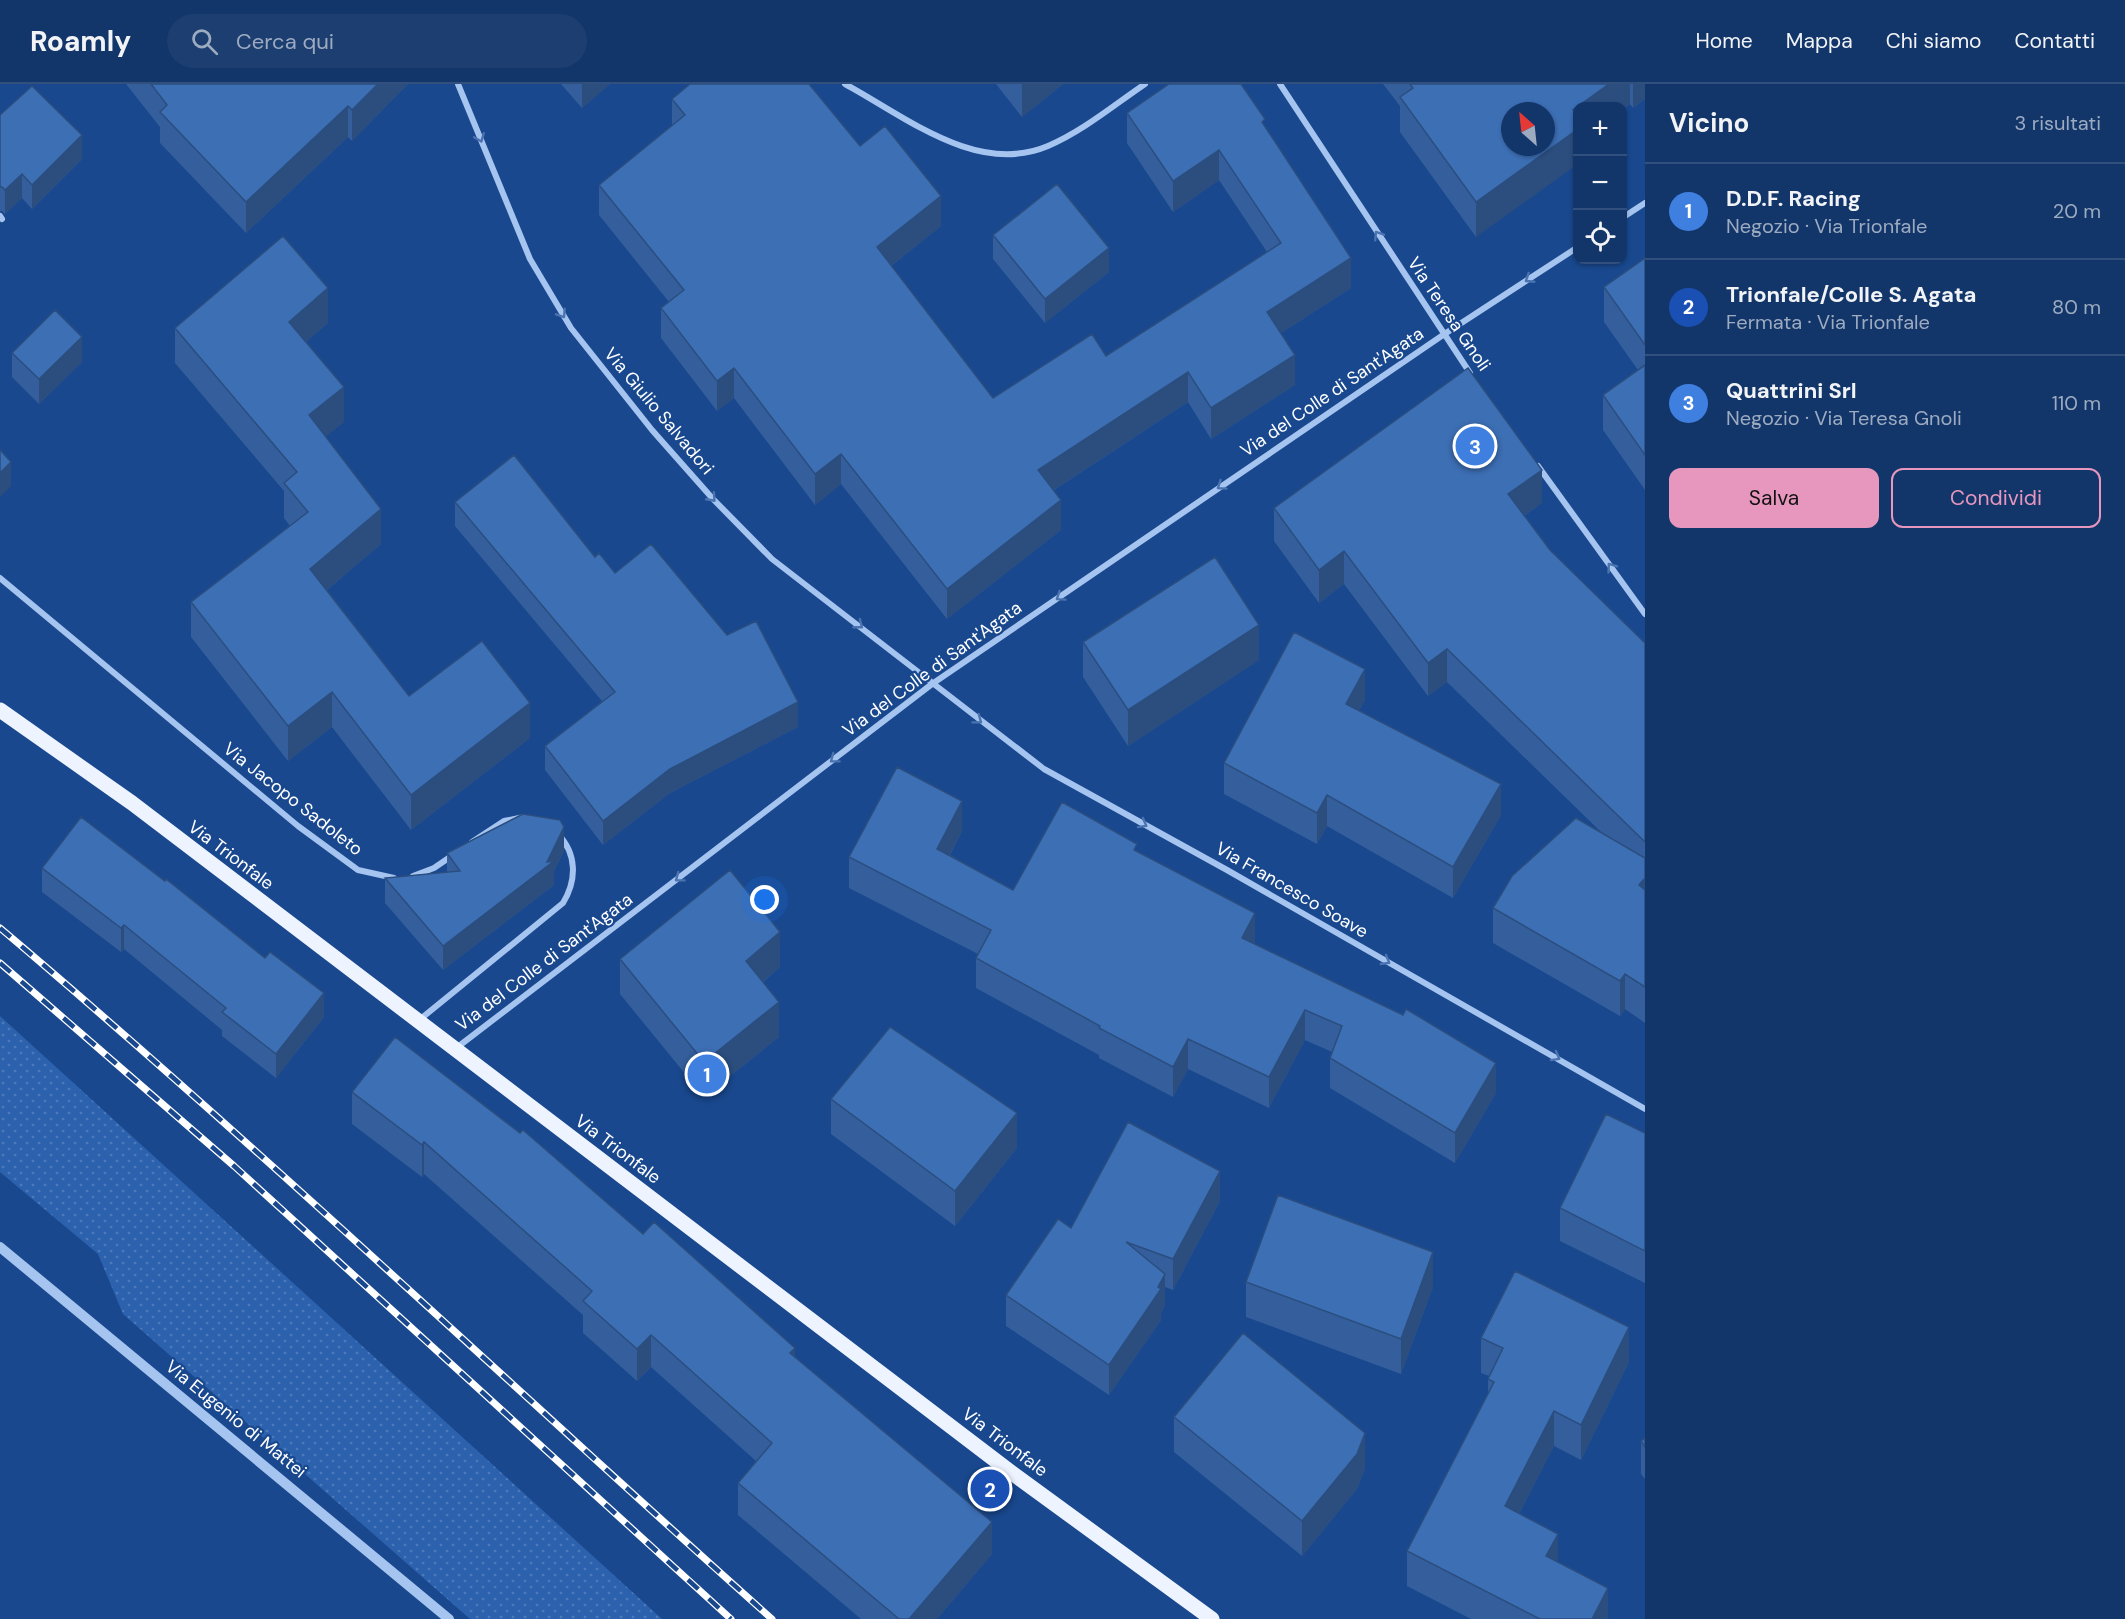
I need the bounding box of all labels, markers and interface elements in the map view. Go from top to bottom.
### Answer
search box [167,14,587,68]
text: Roamly [30,23,131,60]
icon: search [188,25,221,58]
text: Cerca qui [236,27,334,56]
text: Home [1695,27,1753,55]
text: Mappa [1786,27,1853,55]
text: Chi siamo [1886,27,1982,55]
text: Contatti [2015,27,2095,55]
north arrow [1501,102,1555,156]
map controls [1573,102,1627,264]
button: + [1573,102,1627,156]
text: Vicino [1669,106,1749,140]
text: 3 risultati [2015,110,2101,136]
one-way arrow [473,132,485,143]
button: − [1573,156,1627,210]
text: D.D.F. Racing [1726,184,1861,213]
text: 1 [1685,198,1692,224]
text: 20 m [2053,198,2101,224]
button: locate [1573,210,1627,264]
text: Negozio · Via Trionfale [1726,213,1927,239]
one-way arrow [1374,231,1385,242]
street label: Via Teresa Gnoli [1402,252,1496,376]
one-way arrow [1524,272,1535,283]
text: Trionfale/Colle S. Agata [1726,280,1976,309]
text: 2 [1683,294,1694,320]
text: 80 m [2052,294,2101,320]
one-way arrow [555,308,566,319]
text: Fermata · Via Trionfale [1726,309,1930,335]
street label: Via del Colle di Sant'Agata [1236,322,1428,462]
street label: Via Giulio Salvadori [599,342,719,480]
text: Quattrini Srl [1726,376,1857,405]
text: 3 [1682,390,1695,416]
text: 110 m [2052,390,2101,416]
text: Negozio · Via Teresa Gnoli [1726,405,1962,431]
pin: 3 [1456,424,1494,469]
button: Salva [1669,468,1879,528]
button: Condividi [1891,468,2101,528]
one-way arrow [1217,479,1228,490]
one-way arrow [705,491,716,502]
one-way arrow [1607,562,1618,573]
one-way arrow [1056,589,1067,600]
street label: Via del Colle di Sant'Agata [838,596,1026,742]
one-way arrow [852,618,863,629]
one-way arrow [971,713,982,724]
street label: Via Jacopo Sadoleto [218,737,368,861]
one-way arrow [829,752,840,763]
street label: Via Trionfale [183,815,279,895]
one-way arrow [1137,817,1147,828]
street label: Via Francesco Soave [1211,836,1373,944]
one-way arrow [675,871,686,882]
your location [750,885,779,914]
street label: Via del Colle di Sant'Agata [451,887,637,1037]
one-way arrow [1380,954,1390,965]
one-way arrow [1550,1050,1560,1061]
pin: 1 [688,1052,726,1096]
street label: Via Trionfale [570,1109,666,1189]
street label: Via Eugenio di Mattei [160,1355,312,1483]
street label: Via Trionfale [957,1402,1053,1482]
pin: 2 [970,1466,1010,1512]

